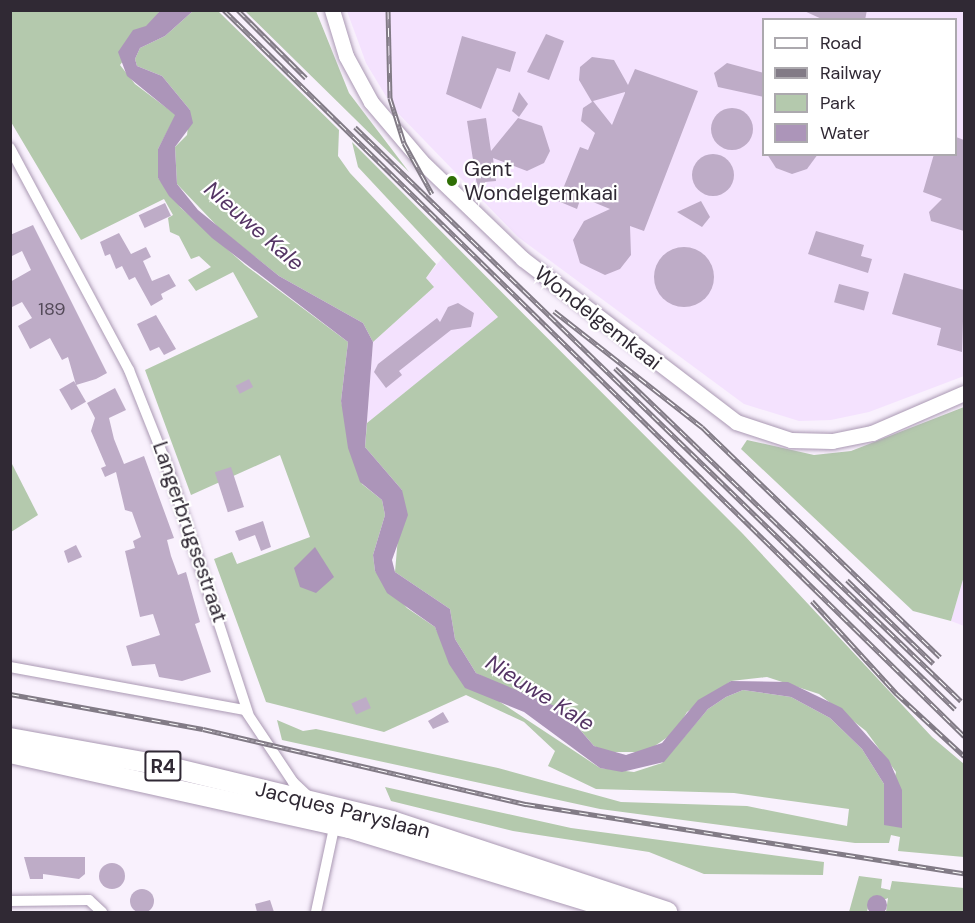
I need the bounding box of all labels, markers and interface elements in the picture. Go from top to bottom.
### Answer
legend [762,18,957,156]
text: Road [820,31,862,55]
text: Railway [820,61,882,85]
text: Park [820,91,856,115]
text: Water [820,121,870,145]
place label: Gent Wondelgemkaai [464,156,618,206]
marker: Gent Wondelgemkaai [445,174,459,188]
water label: Nieuwe Kale [199,176,309,276]
street label: Wondelgemkaai [530,261,666,375]
house number: 189 [38,298,66,320]
street label: Langerbrugsestraat [147,438,233,626]
water label: Nieuwe Kale [481,649,599,737]
road number: R4 [144,749,182,783]
street label: Jacques Paryslaan [253,776,433,844]

